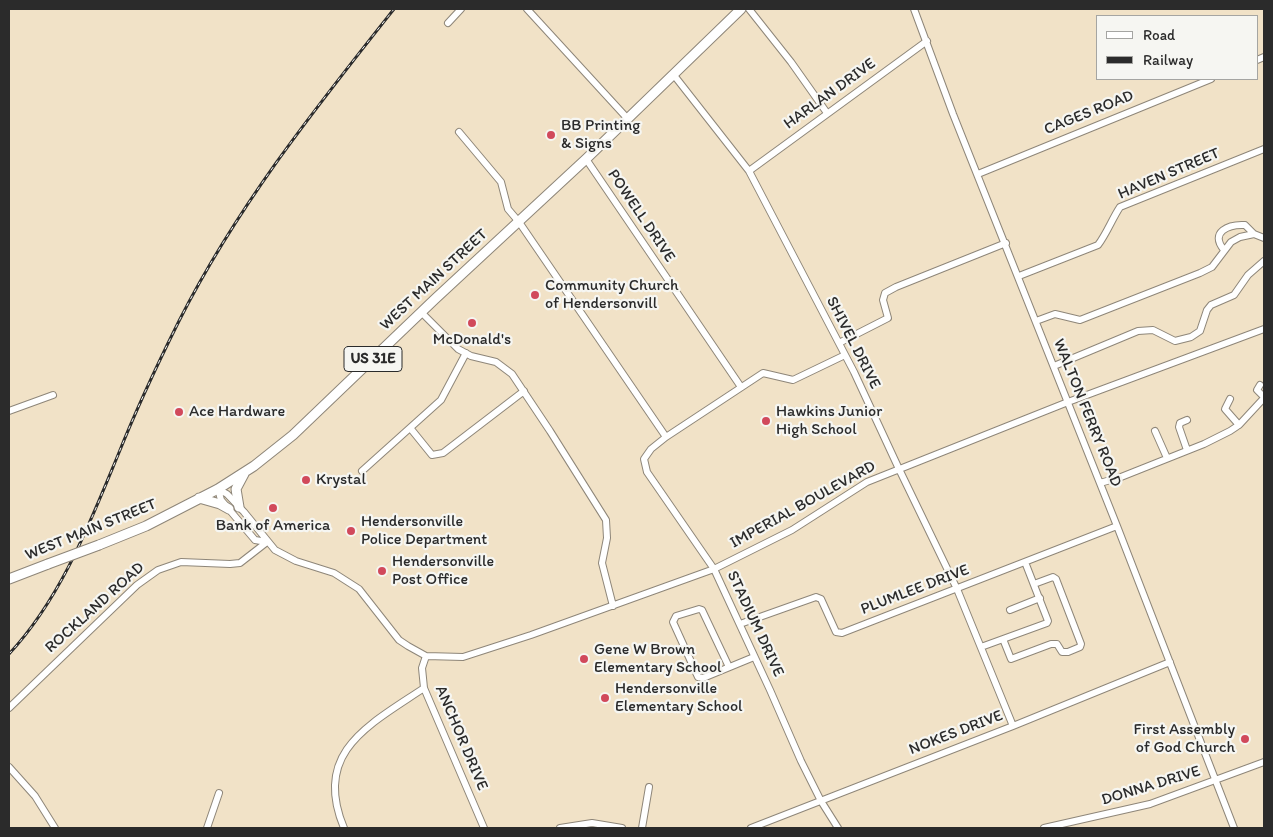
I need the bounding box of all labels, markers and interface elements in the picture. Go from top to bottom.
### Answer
legend [1096,15,1258,80]
text: Road [1143,26,1175,44]
text: Railway [1143,51,1193,69]
street label: HARLAN DRIVE [780,54,880,134]
street label: CAGES ROAD [1041,86,1137,140]
place label: BB Printing & Signs [561,116,640,154]
marker: BB Printing & Signs [545,129,557,141]
street label: HAVEN STREET [1115,144,1223,204]
street label: POWELL DRIVE [603,166,679,266]
street label: WEST MAIN STREET [376,225,492,335]
place label: Community Church of Hendersonvill [545,276,679,314]
marker: Community Church of Hendersonvill [529,289,541,301]
street label: SHIVEL DRIVE [822,294,884,392]
marker: McDonald's [466,317,478,329]
place label: McDonald's [433,330,511,350]
street label: WALTON FERRY ROAD [1049,336,1125,490]
road number: US 31E [344,346,402,372]
place label: Ace Hardware [189,402,285,422]
place label: Hawkins Junior High School [776,402,882,440]
marker: Ace Hardware [173,406,185,418]
marker: Hawkins Junior High School [760,415,772,427]
street label: IMPERIAL BOULEVARD [727,457,879,553]
place label: Krystal [316,470,366,490]
marker: Krystal [300,474,312,486]
street label: WEST MAIN STREET [22,495,160,565]
marker: Bank of America [267,502,279,514]
place label: Hendersonville Police Department [361,512,487,550]
place label: Bank of America [216,516,330,536]
marker: Hendersonville Police Department [345,525,357,537]
place label: Hendersonville Post Office [392,552,494,590]
street label: ROCKLAND ROAD [41,558,149,658]
street label: PLUMLEE DRIVE [858,560,972,620]
marker: Hendersonville Post Office [376,565,388,577]
street label: STADIUM DRIVE [722,568,788,680]
place label: Gene W Brown Elementary School [594,640,722,678]
marker: Gene W Brown Elementary School [578,653,590,665]
place label: Hendersonville Elementary School [615,679,743,717]
street label: ANCHOR DRIVE [430,683,492,793]
marker: Hendersonville Elementary School [599,692,611,704]
street label: NOKES DRIVE [906,706,1006,760]
place label: First Assembly of God Church [1134,720,1235,758]
marker: First Assembly of God Church [1239,733,1251,745]
street label: DONNA DRIVE [1099,762,1203,810]

